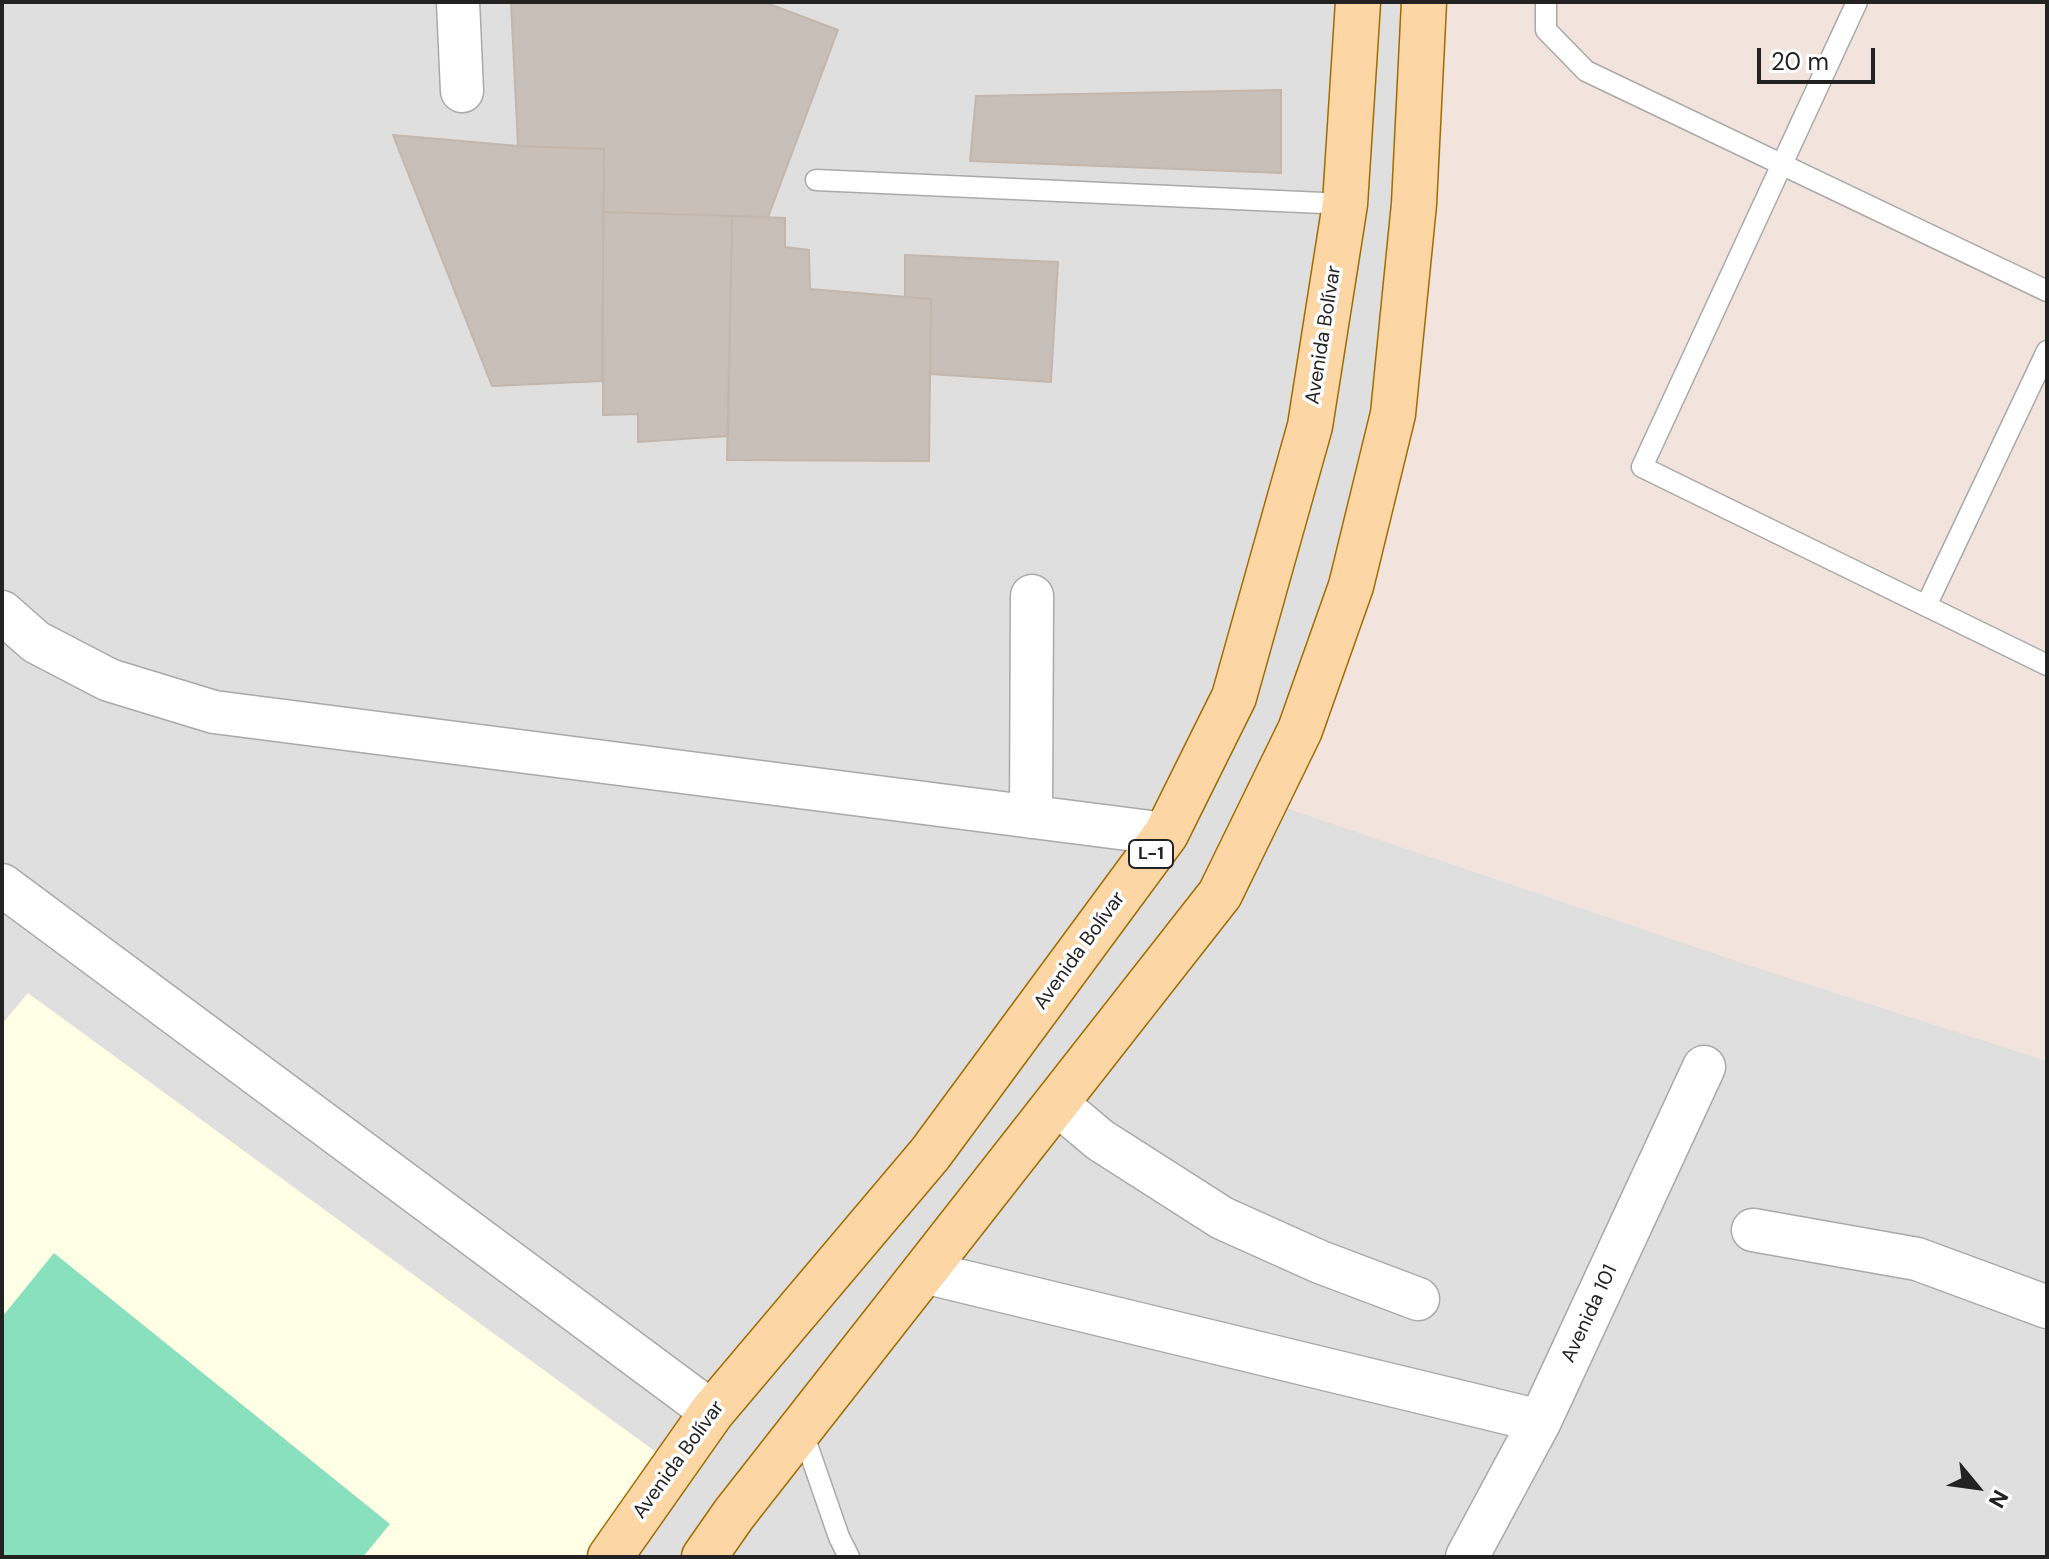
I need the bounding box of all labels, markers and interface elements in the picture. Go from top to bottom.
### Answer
scale bar [1761,32,1879,82]
text: 20 m [1771,46,1829,77]
street label: Avenida Bolívar [1301,264,1347,406]
road number: L-1 [1129,840,1173,868]
street label: Avenida Bolívar [1029,887,1131,1015]
street label: Avenida 101 [1557,1261,1623,1367]
street label: Avenida Bolívar [628,1396,730,1524]
north arrow [1937,1447,2017,1527]
text: N [1982,1485,2015,1513]

